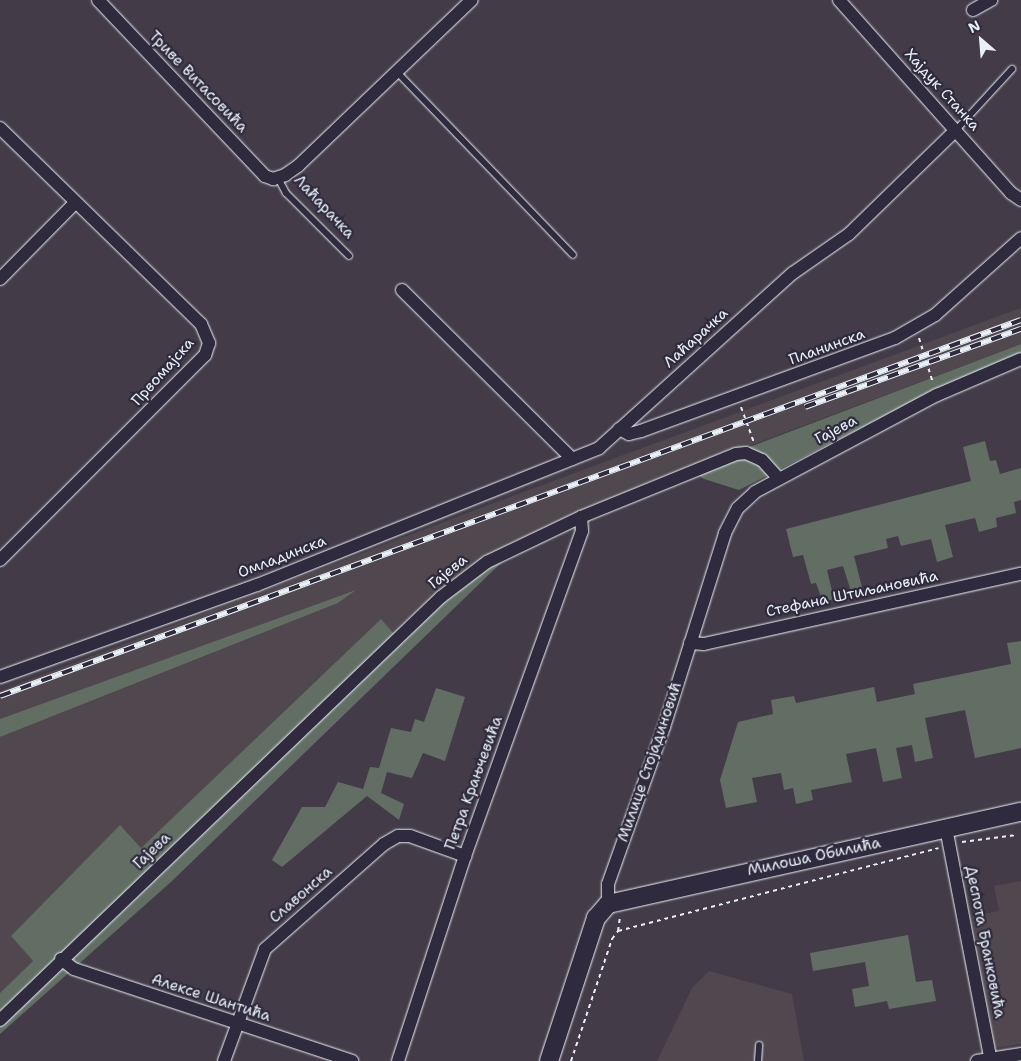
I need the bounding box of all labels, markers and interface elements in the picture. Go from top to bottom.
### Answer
north arrow [956,15,1006,65]
text: N [965,16,983,37]
street label: Триве Витасовића [145,27,251,137]
street label: Хајдук Станка [900,45,984,135]
street label: Лаћарачка [290,171,358,243]
street label: Лаћарачка [660,304,732,372]
street label: Планинска [787,325,867,369]
street label: Првомајска [128,334,198,410]
street label: Гајева [812,412,860,448]
street label: Омладинска [235,532,329,582]
street label: Гајева [425,551,471,593]
street label: Стефана Штиљановића [764,567,940,621]
street label: Милице Стојадиновић [614,680,686,844]
street label: Петра Крањчевића [441,714,507,852]
street label: Гајева [130,829,174,873]
street label: Милоша Обилића [746,834,882,880]
street label: Славонска [266,863,336,927]
street label: Деспота Бранковића [961,864,1009,1020]
street label: Алексе Шантића [149,970,273,1026]

